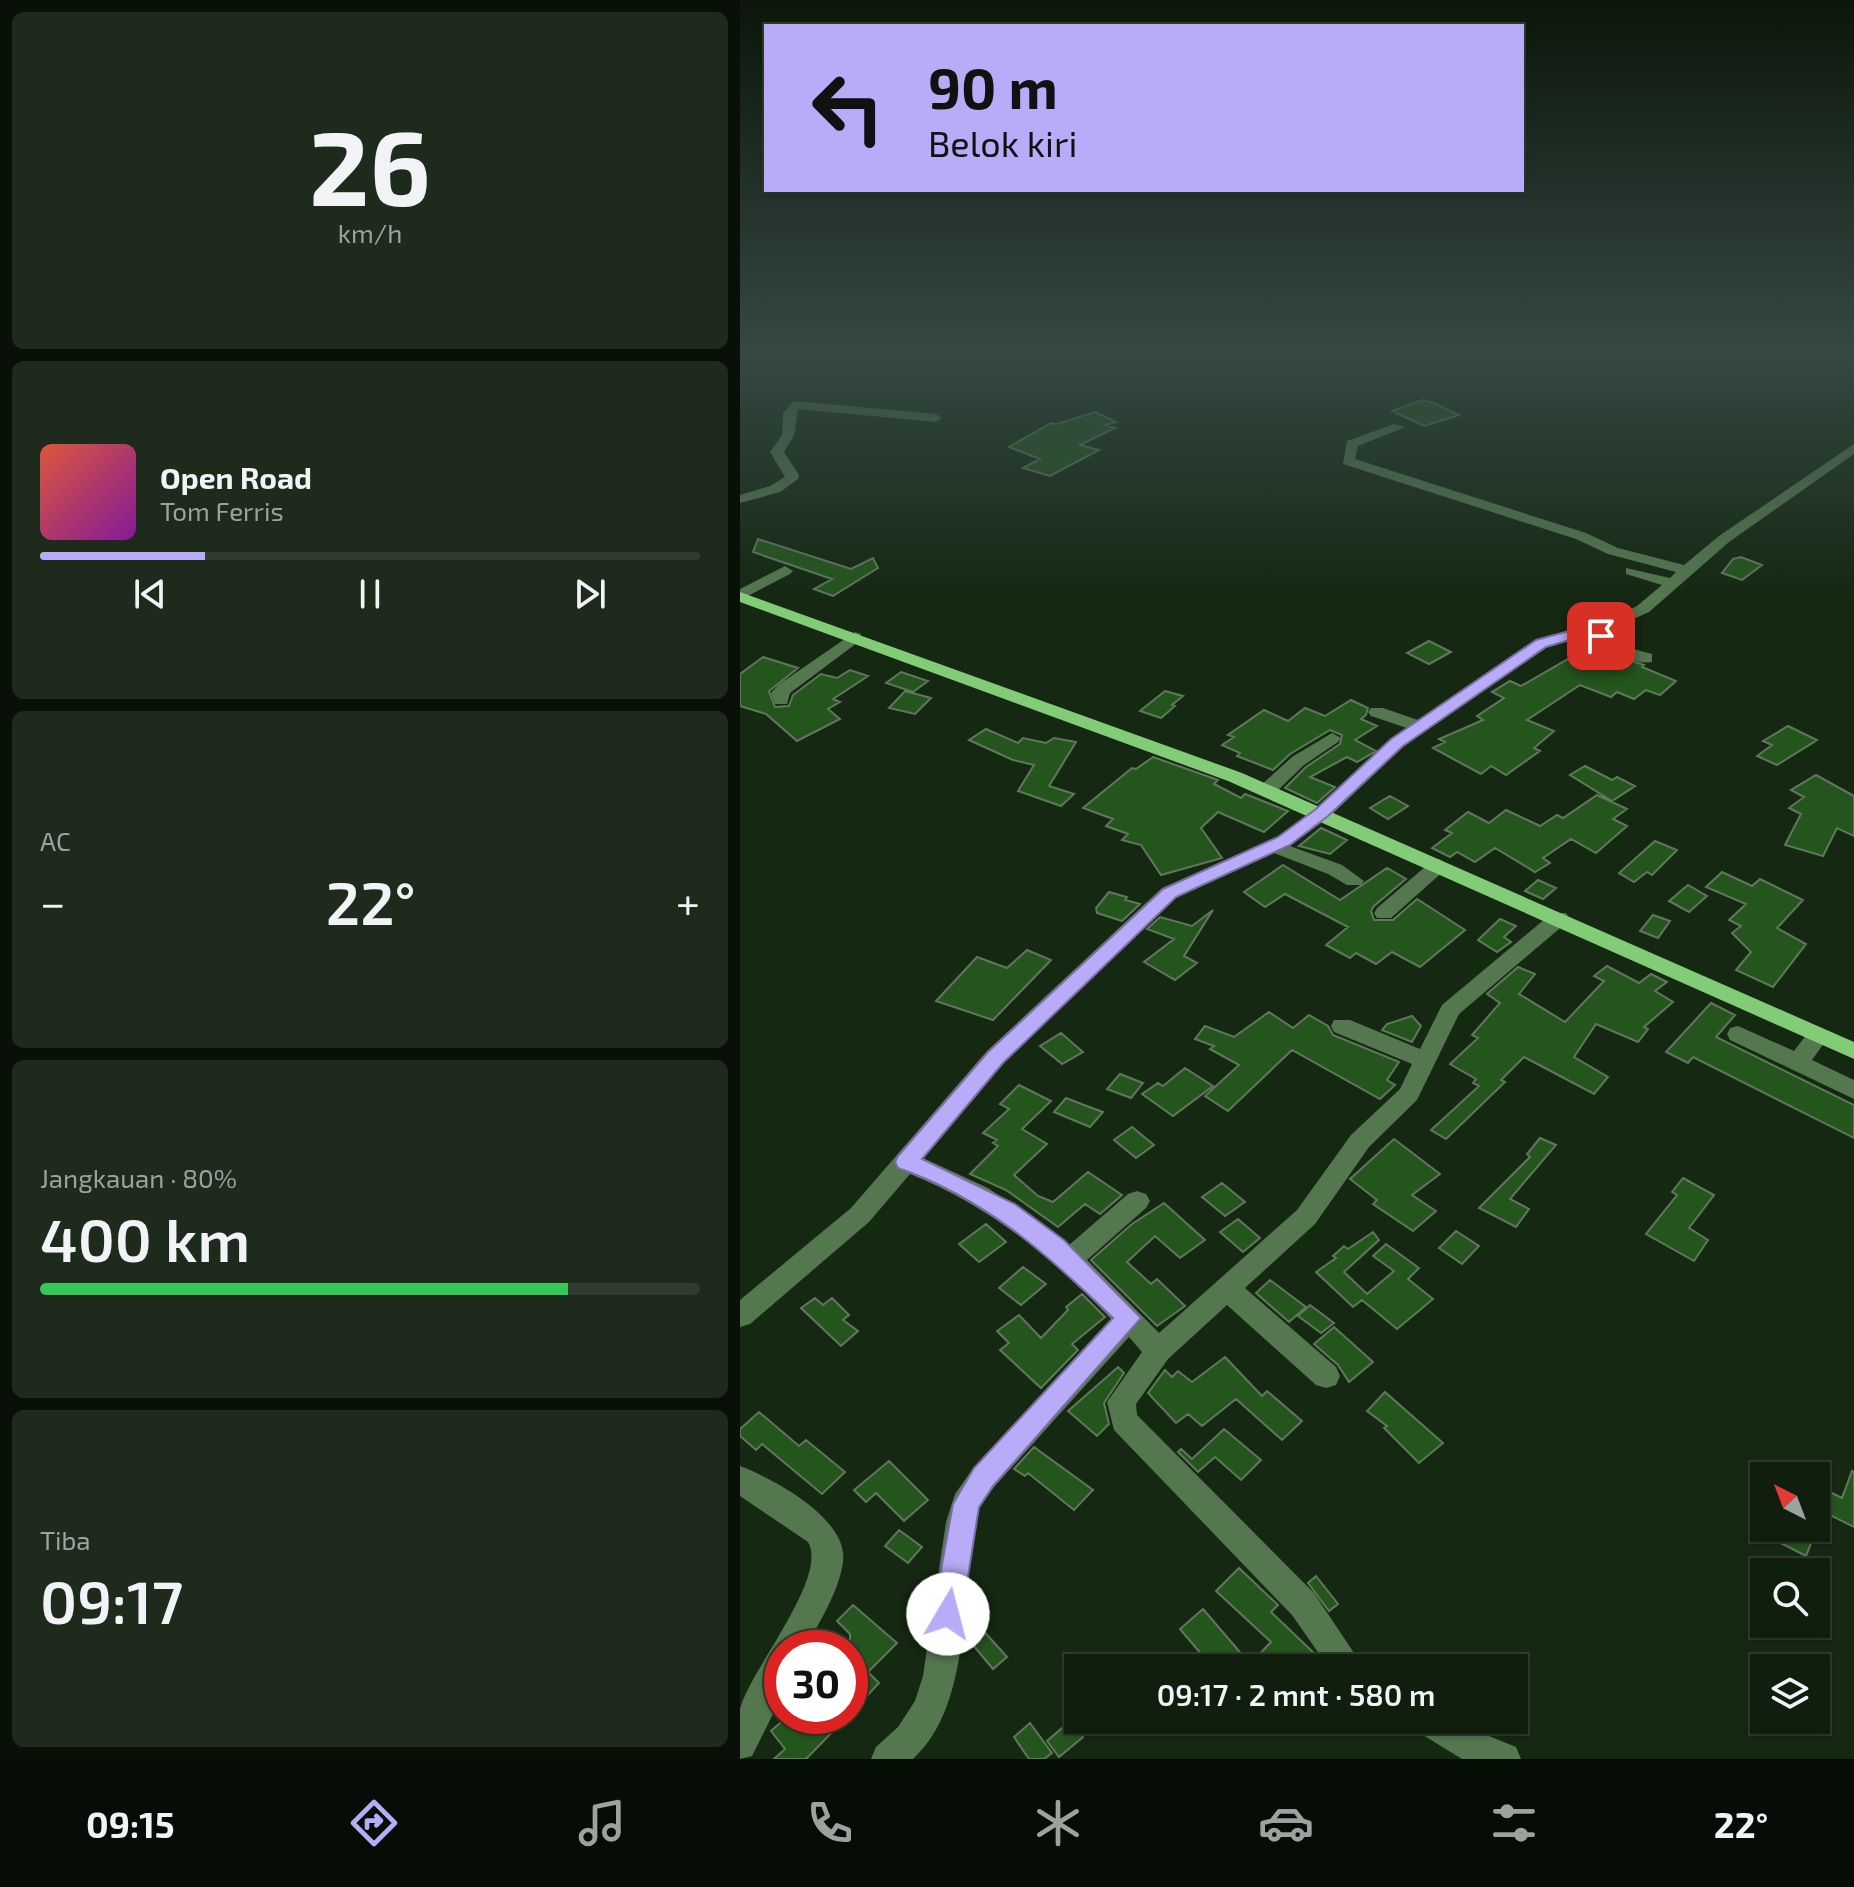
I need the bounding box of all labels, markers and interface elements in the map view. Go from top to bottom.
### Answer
text: 90 m [928,53,1058,120]
icon: left [796,56,900,160]
text: 26 [309,102,431,227]
text: Belok kiri [928,121,1077,164]
text: km/h [338,217,402,248]
text: Open Road [160,459,312,495]
text: Tom Ferris [160,495,284,526]
icon: previous [128,572,172,616]
icon: pause [348,572,392,616]
icon: next [568,572,612,616]
pin [1567,602,1635,670]
icon: arrive [1579,614,1623,658]
text: AC [40,825,71,856]
text: 22° [326,865,416,937]
text: − [40,875,66,928]
text: + [676,875,700,928]
text: Jangkauan · 80% [40,1162,237,1193]
text: 400 km [40,1202,250,1274]
north arrow [1750,1462,1830,1542]
map controls [1750,1462,1830,1734]
text: Tiba [40,1524,91,1555]
button: search [1750,1558,1830,1638]
text: 09:17 [40,1564,183,1636]
position arrow [906,1572,990,1656]
speed limit sign: 30 [764,1630,868,1734]
button: layers [1750,1654,1830,1734]
text: 09:17 · 2 mnt · 580 m [1157,1676,1435,1712]
icon: directions [346,1795,402,1851]
icon: music [574,1795,630,1851]
icon: phone [802,1795,858,1851]
icon: climate [1030,1795,1086,1851]
icon: car [1258,1795,1314,1851]
icon: filters [1486,1795,1542,1851]
text: 09:15 [86,1802,175,1845]
text: 22° [1714,1802,1768,1845]

